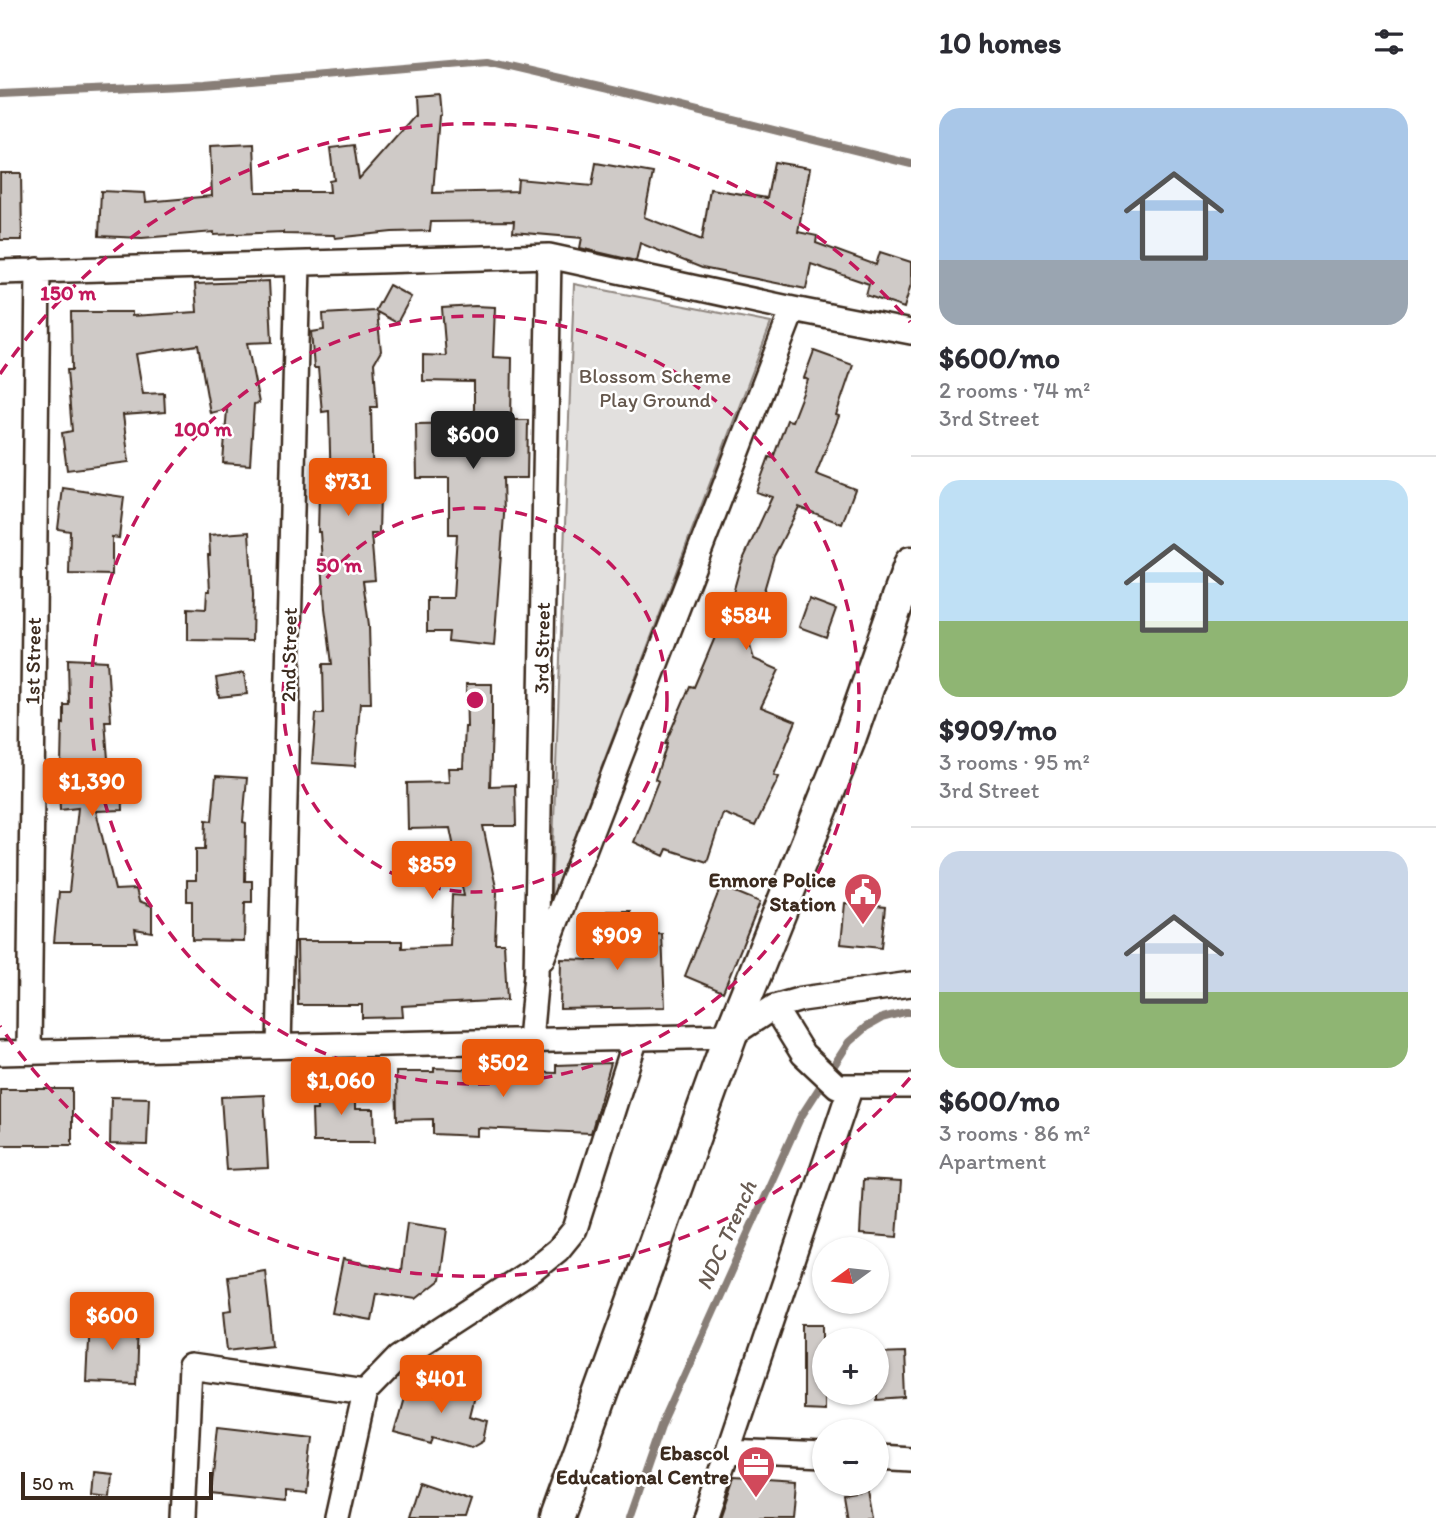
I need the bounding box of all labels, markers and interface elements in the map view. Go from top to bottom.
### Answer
icon: filters [1370,23,1408,61]
text: 10 homes [939,24,1062,61]
icon: home [1111,153,1237,279]
text: 150 m [40,280,96,305]
text: $600/mo [939,339,1060,376]
park label: Blossom Scheme Play Ground [579,363,731,412]
text: 2 rooms · 74 m² [939,376,1091,404]
text: 3rd Street [939,404,1039,432]
pin: $600 [432,412,514,471]
text: 100 m [174,416,232,441]
text: $600 [447,420,499,448]
pin: $731 [307,458,389,518]
text: $731 [325,467,371,495]
icon: home [1111,525,1237,651]
text: 50 m [316,552,363,577]
pin: $584 [705,592,787,652]
text: $584 [721,601,771,629]
street label: 3rd Street [528,602,555,694]
street label: 2nd Street [275,607,302,703]
street label: 1st Street [19,617,46,705]
centre of rings [463,688,487,712]
text: $909/mo [939,711,1057,748]
text: 3 rooms · 95 m² [939,748,1090,776]
pin: $1,390 [35,758,149,818]
text: $1,390 [59,767,125,795]
text: 3rd Street [939,776,1039,804]
pin: $859 [391,842,473,901]
text: $859 [408,850,456,878]
place label: Enmore Police Station [708,867,836,916]
public building icon: Enmore Police Station [842,871,884,926]
icon: home [1111,896,1237,1022]
pin: $909 [576,912,658,972]
text: $909 [592,921,642,949]
pin: $502 [462,1040,544,1099]
text: $502 [478,1048,528,1076]
pin: $1,060 [284,1058,398,1117]
text: $1,060 [307,1066,375,1094]
text: $600/mo [939,1082,1060,1119]
text: 3 rooms · 86 m² [939,1119,1091,1147]
text: Apartment [939,1147,1046,1175]
water label: NDC Trench [689,1175,763,1294]
north arrow [812,1237,889,1314]
map controls [812,1237,889,1496]
pin: $600 [71,1292,153,1352]
text: $600 [86,1301,138,1329]
button: + [812,1328,889,1405]
pin: $401 [400,1356,482,1415]
text: $401 [416,1364,466,1392]
button: − [812,1419,889,1496]
place label: Ebascol Educational Centre [556,1440,730,1489]
office icon: Ebascol Educational Centre [735,1444,777,1499]
scale bar [21,1469,214,1501]
text: 50 m [32,1472,74,1495]

